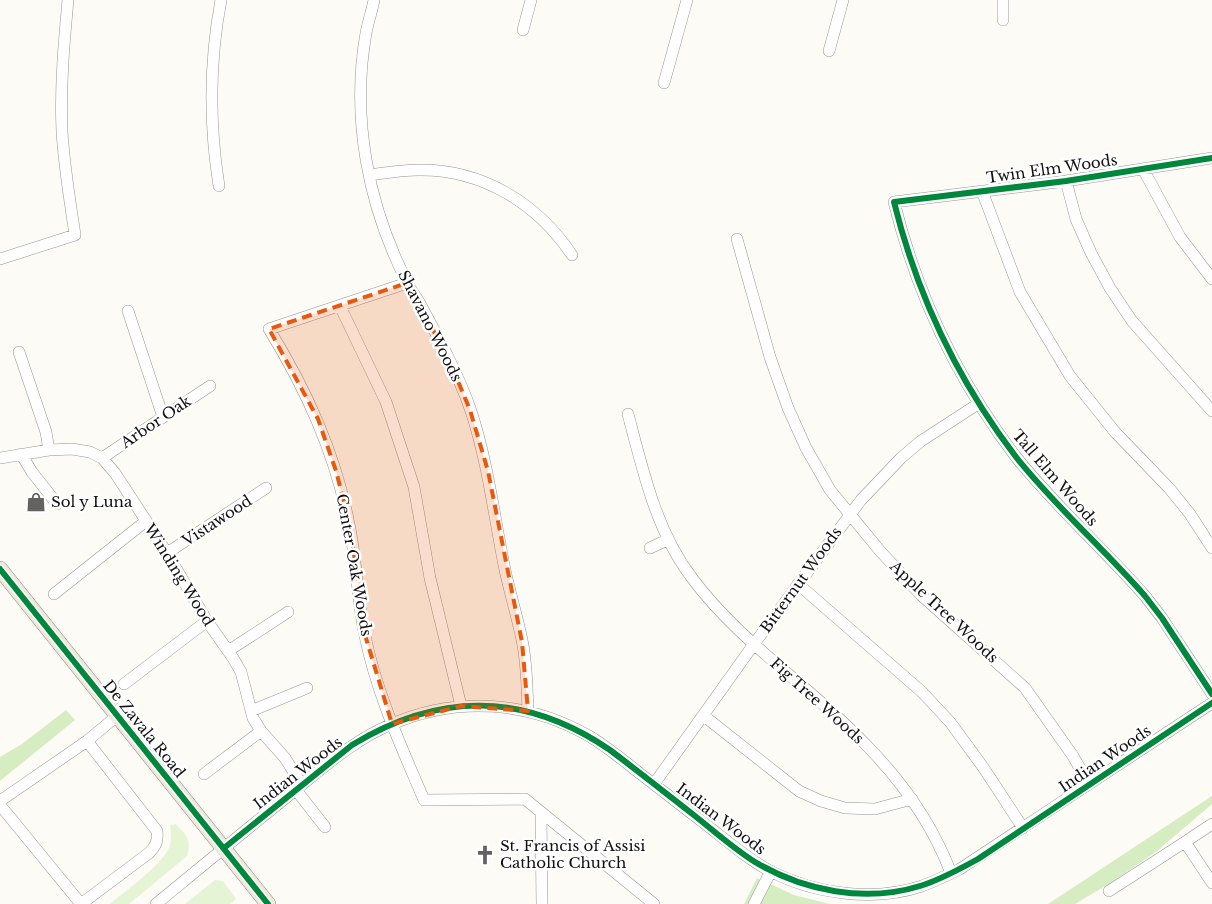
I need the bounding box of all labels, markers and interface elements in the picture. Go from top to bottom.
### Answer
street label: Twin Elm Woods [985,150,1119,187]
street label: Shavano Woods [394,267,467,385]
street label: Arbor Oak [116,391,195,453]
street label: Tall Elm Woods [1008,426,1102,530]
shop icon: Sol y Luna [25,491,47,513]
street label: Vistawood [177,491,255,551]
place label: Sol y Luna [51,492,133,511]
street label: Center Oak Woods [333,492,376,638]
street label: Winding Wood [140,519,219,629]
street label: Bitternut Woods [756,523,846,636]
street label: Apple Tree Woods [886,556,1003,667]
street label: Fig Tree Woods [767,654,868,748]
street label: De Zavala Road [99,676,190,781]
street label: Indian Woods [1055,721,1155,796]
street label: Indian Woods [250,732,346,813]
street label: Indian Woods [673,779,770,859]
place label: St. Francis of Assisi Catholic Church [500,836,645,872]
church icon: St. Francis of Assisi Catholic Church [474,844,496,866]

